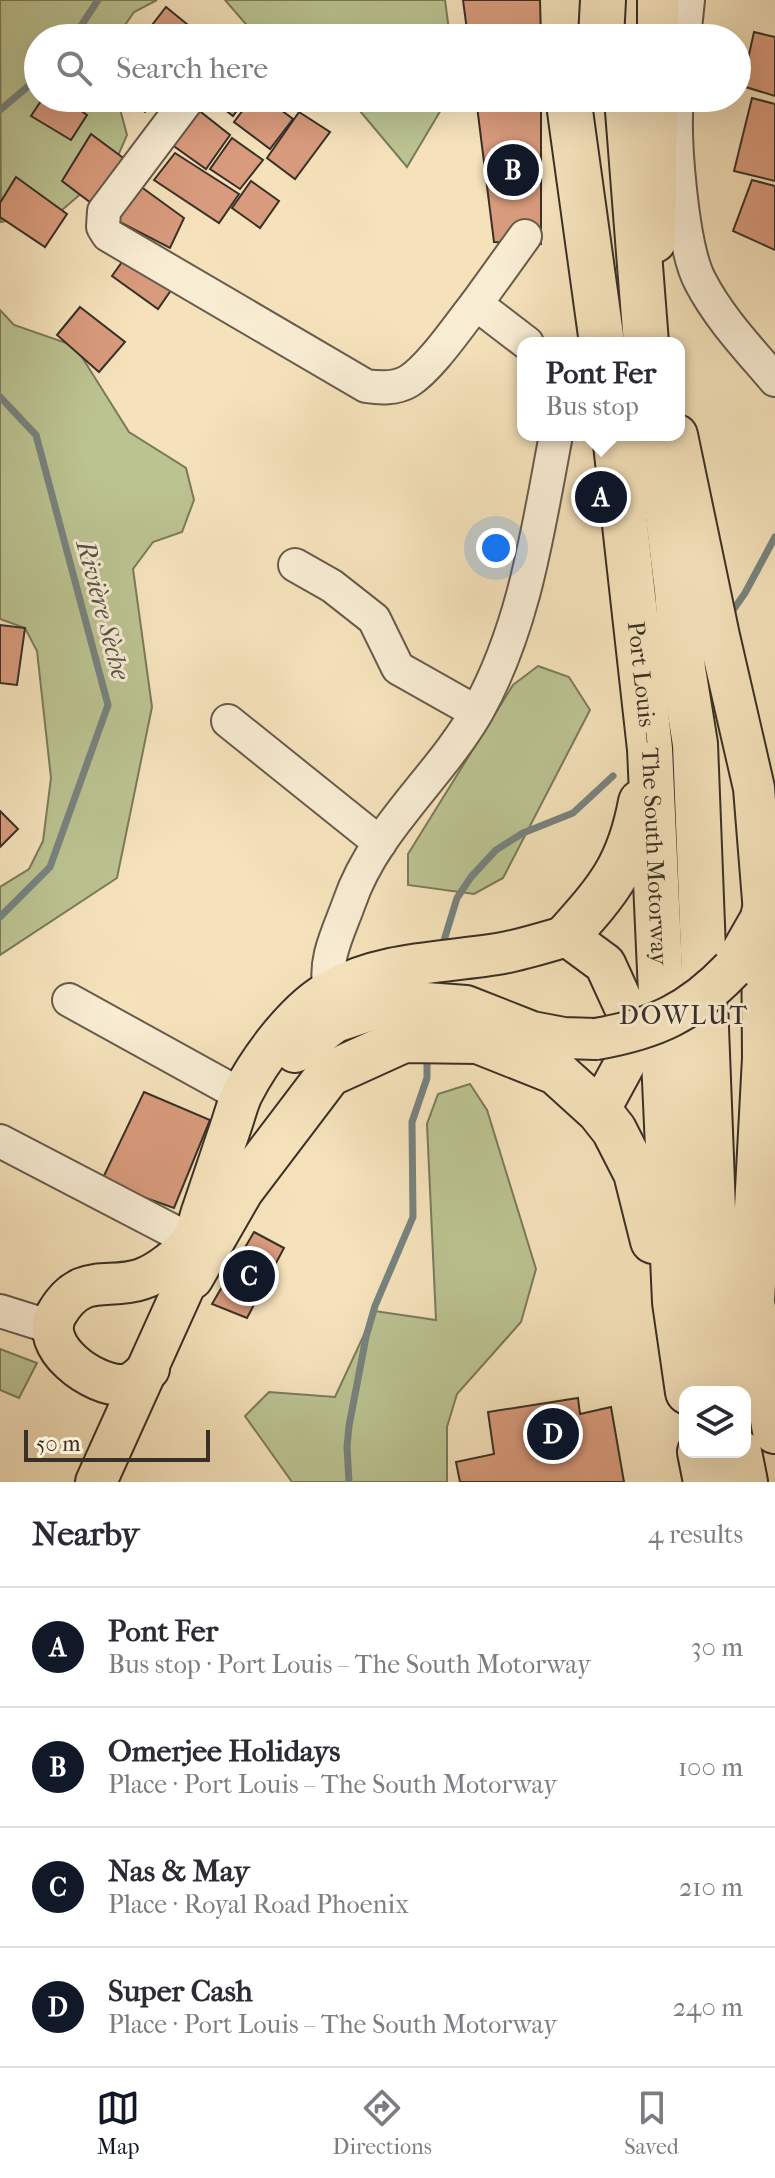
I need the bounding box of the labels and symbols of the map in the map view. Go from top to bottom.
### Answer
pin: B [487,140,539,200]
pin: A [575,467,627,527]
your location [476,528,516,568]
water label: Rivière Sèche [69,535,137,684]
street label: Port Louis – The South Motorway [622,620,674,967]
district label: DOWLUT [619,1000,749,1031]
pin: C [223,1246,275,1306]
pin: D [527,1404,579,1464]
scale bar [24,1426,210,1462]

